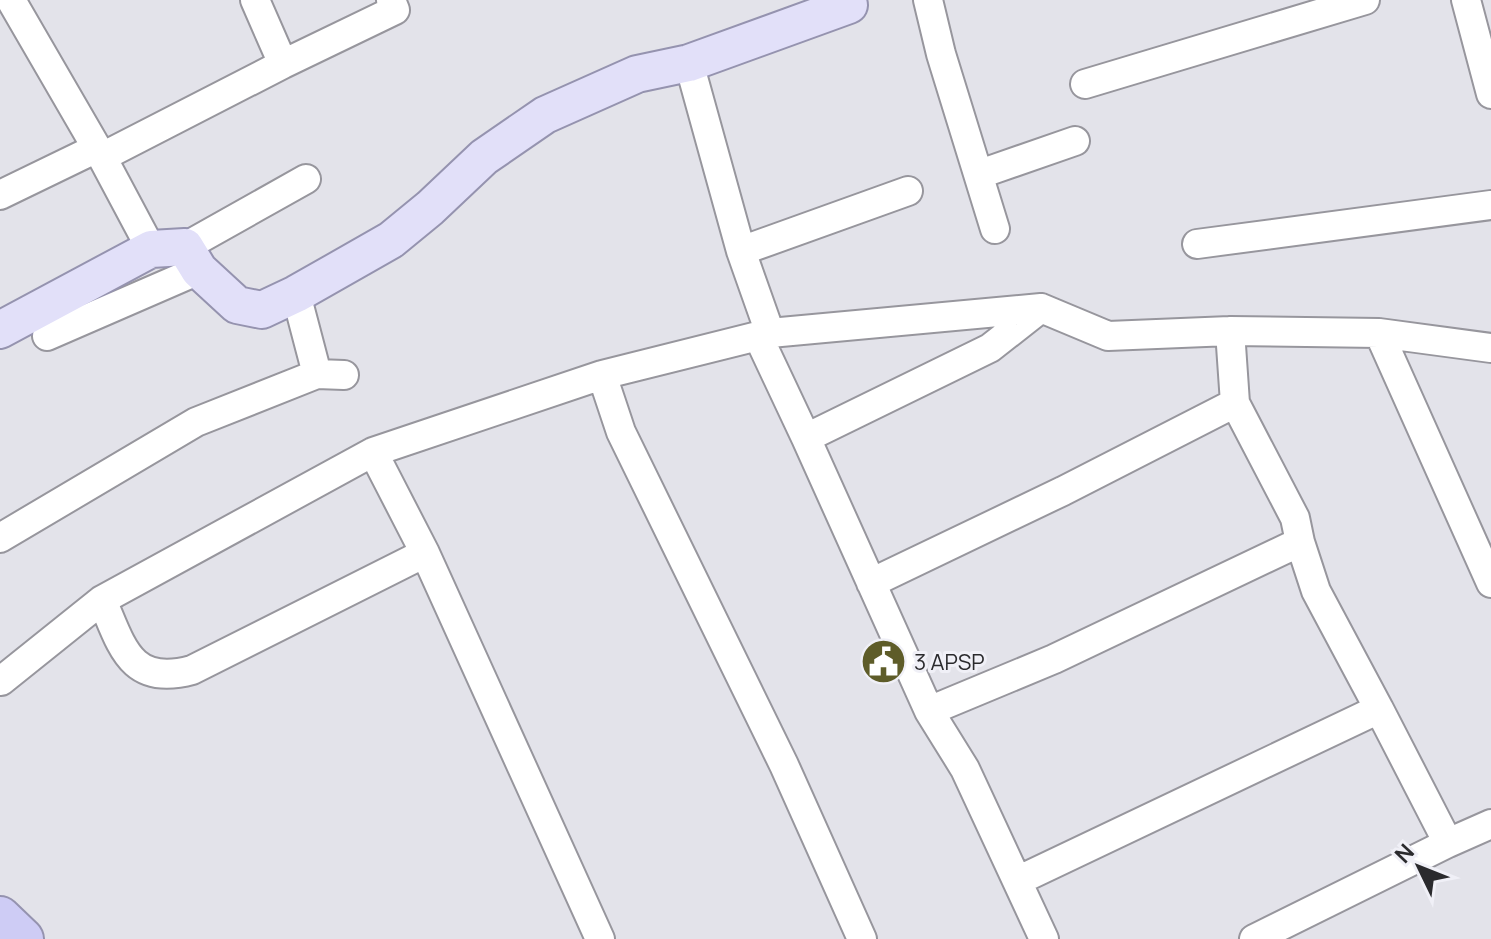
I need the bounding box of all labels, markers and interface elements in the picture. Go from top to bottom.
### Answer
public building icon: 3 APSP [859,638,907,686]
place label: 3 APSP [914,647,985,677]
north arrow [1379,827,1459,907]
text: N [1388,837,1421,869]

